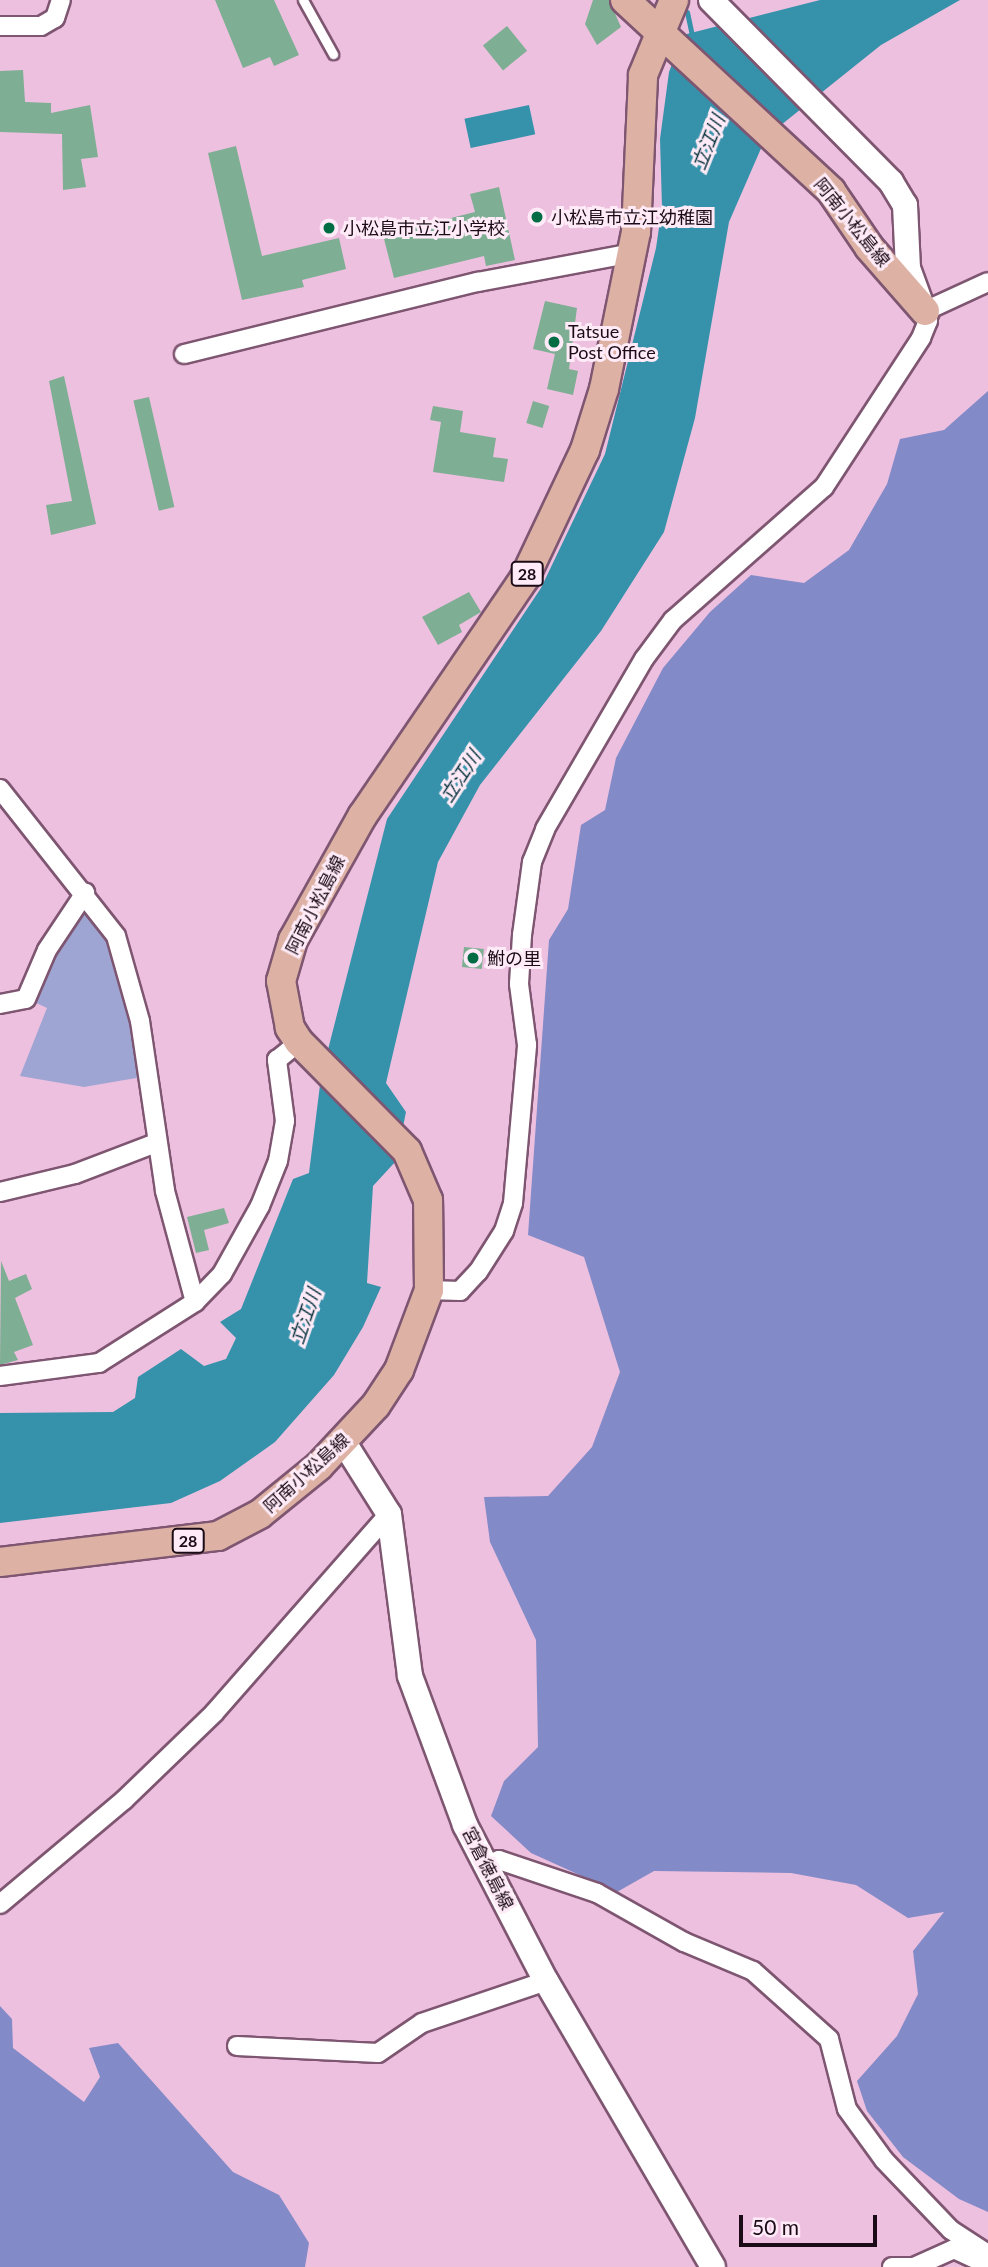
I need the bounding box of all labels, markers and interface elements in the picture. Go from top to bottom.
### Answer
water label: 立江川 [687,111,729,173]
street label: 阿南小松島線 [810,173,894,271]
place label: 小松島市立江幼稚園 [551,206,713,228]
marker: 小松島市立江幼稚園 [529,209,545,225]
place label: 小松島市立江小学校 [343,217,505,239]
marker: 小松島市立江小学校 [321,220,337,236]
place label: Tatsue Post Office [568,321,656,364]
marker: Tatsue Post Office [546,334,562,350]
road number: 28 [510,562,544,586]
water label: 立江川 [435,746,485,806]
street label: 阿南小松島線 [281,852,349,958]
place label: 鮒の里 [487,947,541,969]
marker: 鮒の里 [465,950,481,966]
water label: 立江川 [285,1285,325,1347]
street label: 阿南小松島線 [259,1429,353,1517]
road number: 28 [170,1528,206,1554]
street label: 宮倉徳島線 [458,1823,518,1913]
scale bar [743,2200,881,2244]
text: 50 m [752,2214,799,2239]

